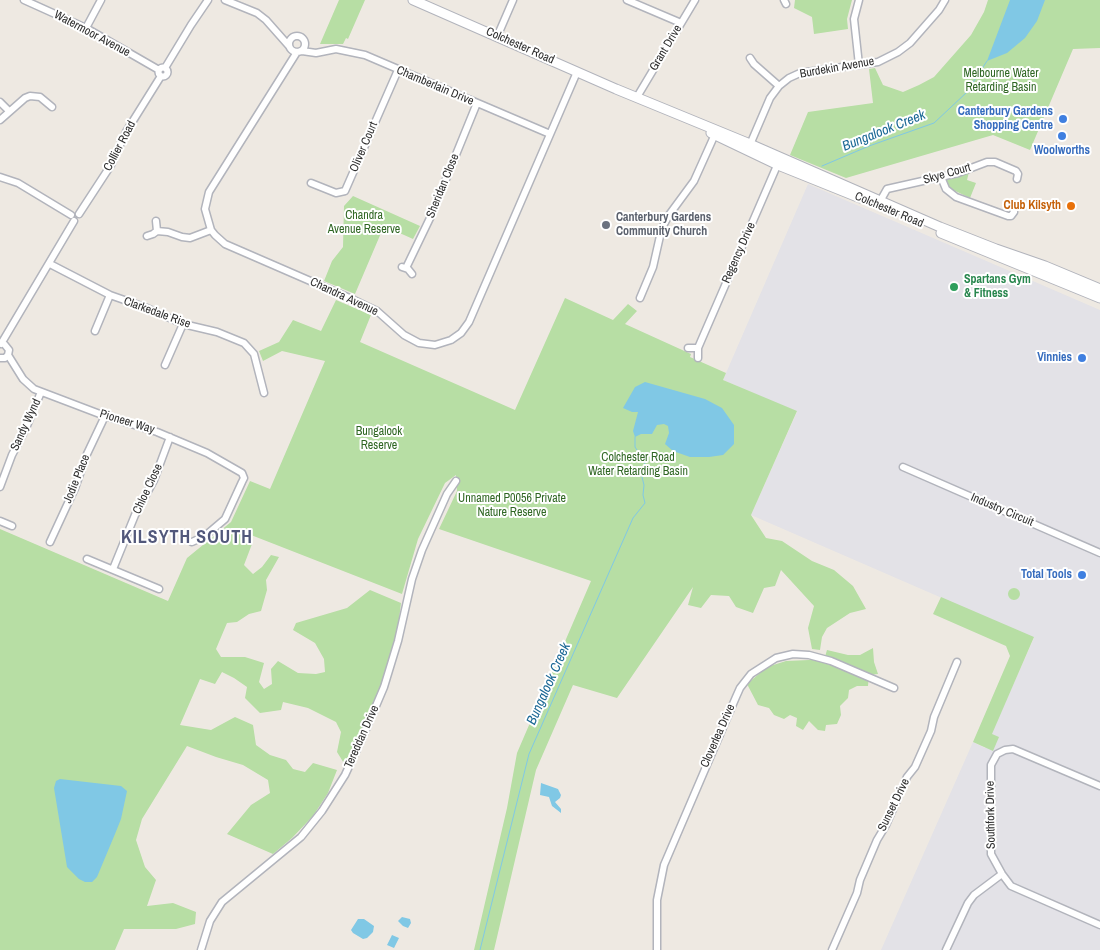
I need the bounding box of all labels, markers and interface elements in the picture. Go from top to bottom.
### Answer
street label: Watermoor Avenue [51,8,133,60]
street label: Grant Drive [647,22,685,74]
street label: Colchester Road [484,25,556,67]
street label: Burdekin Avenue [799,54,875,82]
street label: Chamberlain Drive [394,63,476,109]
park label: Melbourne Water Retarding Basin [963,67,1039,95]
place label: Canterbury Gardens Shopping Centre [958,105,1053,133]
water label: Bungalook Creek [840,107,928,155]
marker: Canterbury Gardens Shopping Centre [1057,113,1069,125]
street label: Collier Road [101,118,139,174]
street label: Oliver Court [347,120,381,174]
marker: Woolworths [1056,130,1068,142]
place label: Woolworths [1034,144,1090,158]
street label: Sheridan Close [424,152,462,220]
street label: Skye Court [922,160,972,188]
street label: Colchester Road [852,189,926,231]
place label: Club Kilsyth [1004,199,1061,213]
marker: Club Kilsyth [1065,200,1077,212]
park label: Chandra Avenue Reserve [328,209,400,237]
place label: Canterbury Gardens Community Church [616,211,711,239]
marker: Canterbury Gardens Community Church [600,219,612,231]
street label: Regency Drive [719,220,759,286]
place label: Spartans Gym & Fitness [964,273,1031,301]
street label: Chandra Avenue [308,275,380,319]
marker: Spartans Gym & Fitness [948,281,960,293]
street label: Clarkedale Rise [122,294,192,332]
place label: Vinnies [1037,351,1072,365]
marker: Vinnies [1076,352,1088,364]
street label: Sandy Wynd [8,397,44,453]
street label: Pioneer Way [98,407,156,437]
park label: Bungalook Reserve [356,425,402,453]
park label: Colchester Road Water Retarding Basin [588,451,688,479]
street label: Jodie Place [61,452,93,506]
street label: Chloe Close [130,462,166,516]
street label: Industry Circuit [968,490,1036,530]
park label: Unnamed P0056 Private Nature Reserve [458,492,566,520]
district label: KILSYTH SOUTH [119,527,255,549]
place label: Total Tools [1021,568,1072,582]
marker: Total Tools [1076,569,1088,581]
water label: Bungalook Creek [523,640,575,728]
street label: Cloverlea Drive [698,702,738,770]
street label: Tereddan Drive [342,703,382,771]
street label: Sunset Drive [875,776,913,834]
street label: Southfork Drive [983,781,999,849]

